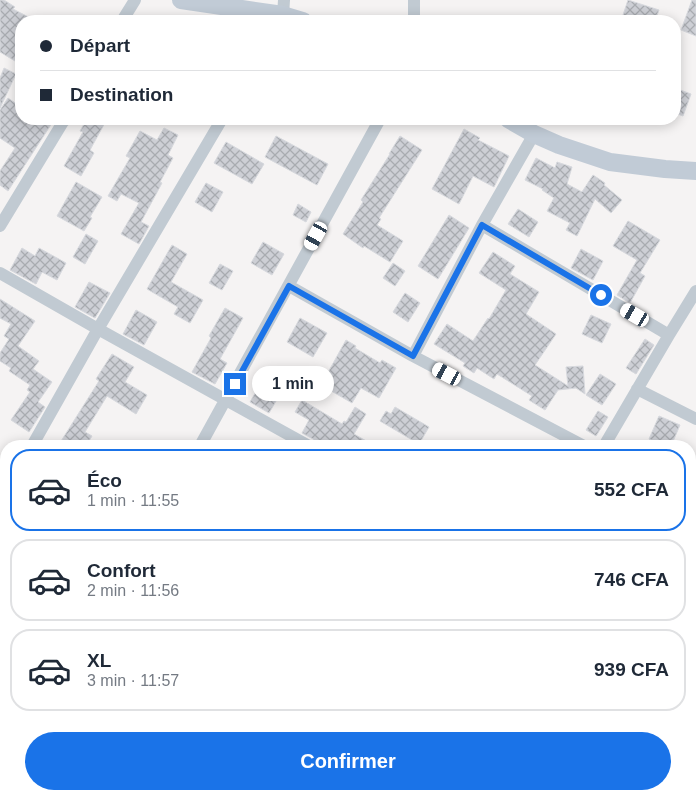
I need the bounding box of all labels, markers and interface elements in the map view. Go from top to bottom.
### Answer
text: Départ [70,35,130,56]
text: Destination [70,84,173,105]
car [302,219,329,253]
route start [590,284,612,306]
car [618,301,651,329]
car [430,360,463,388]
callout: 1 min [252,366,335,402]
route end [224,373,246,395]
text: 1 min [272,375,314,392]
icon: car [27,468,72,513]
text: Éco [87,470,122,491]
text: 552 CFA [594,479,669,500]
text: 1 min · 11:55 [87,492,179,509]
icon: car [27,558,72,603]
text: Confort [87,560,156,581]
text: 746 CFA [594,569,669,590]
text: 2 min · 11:56 [87,582,179,599]
icon: car [27,648,72,693]
text: XL [87,650,111,671]
text: 939 CFA [594,659,669,680]
text: 3 min · 11:57 [87,672,179,689]
button: Confirmer [25,732,671,790]

